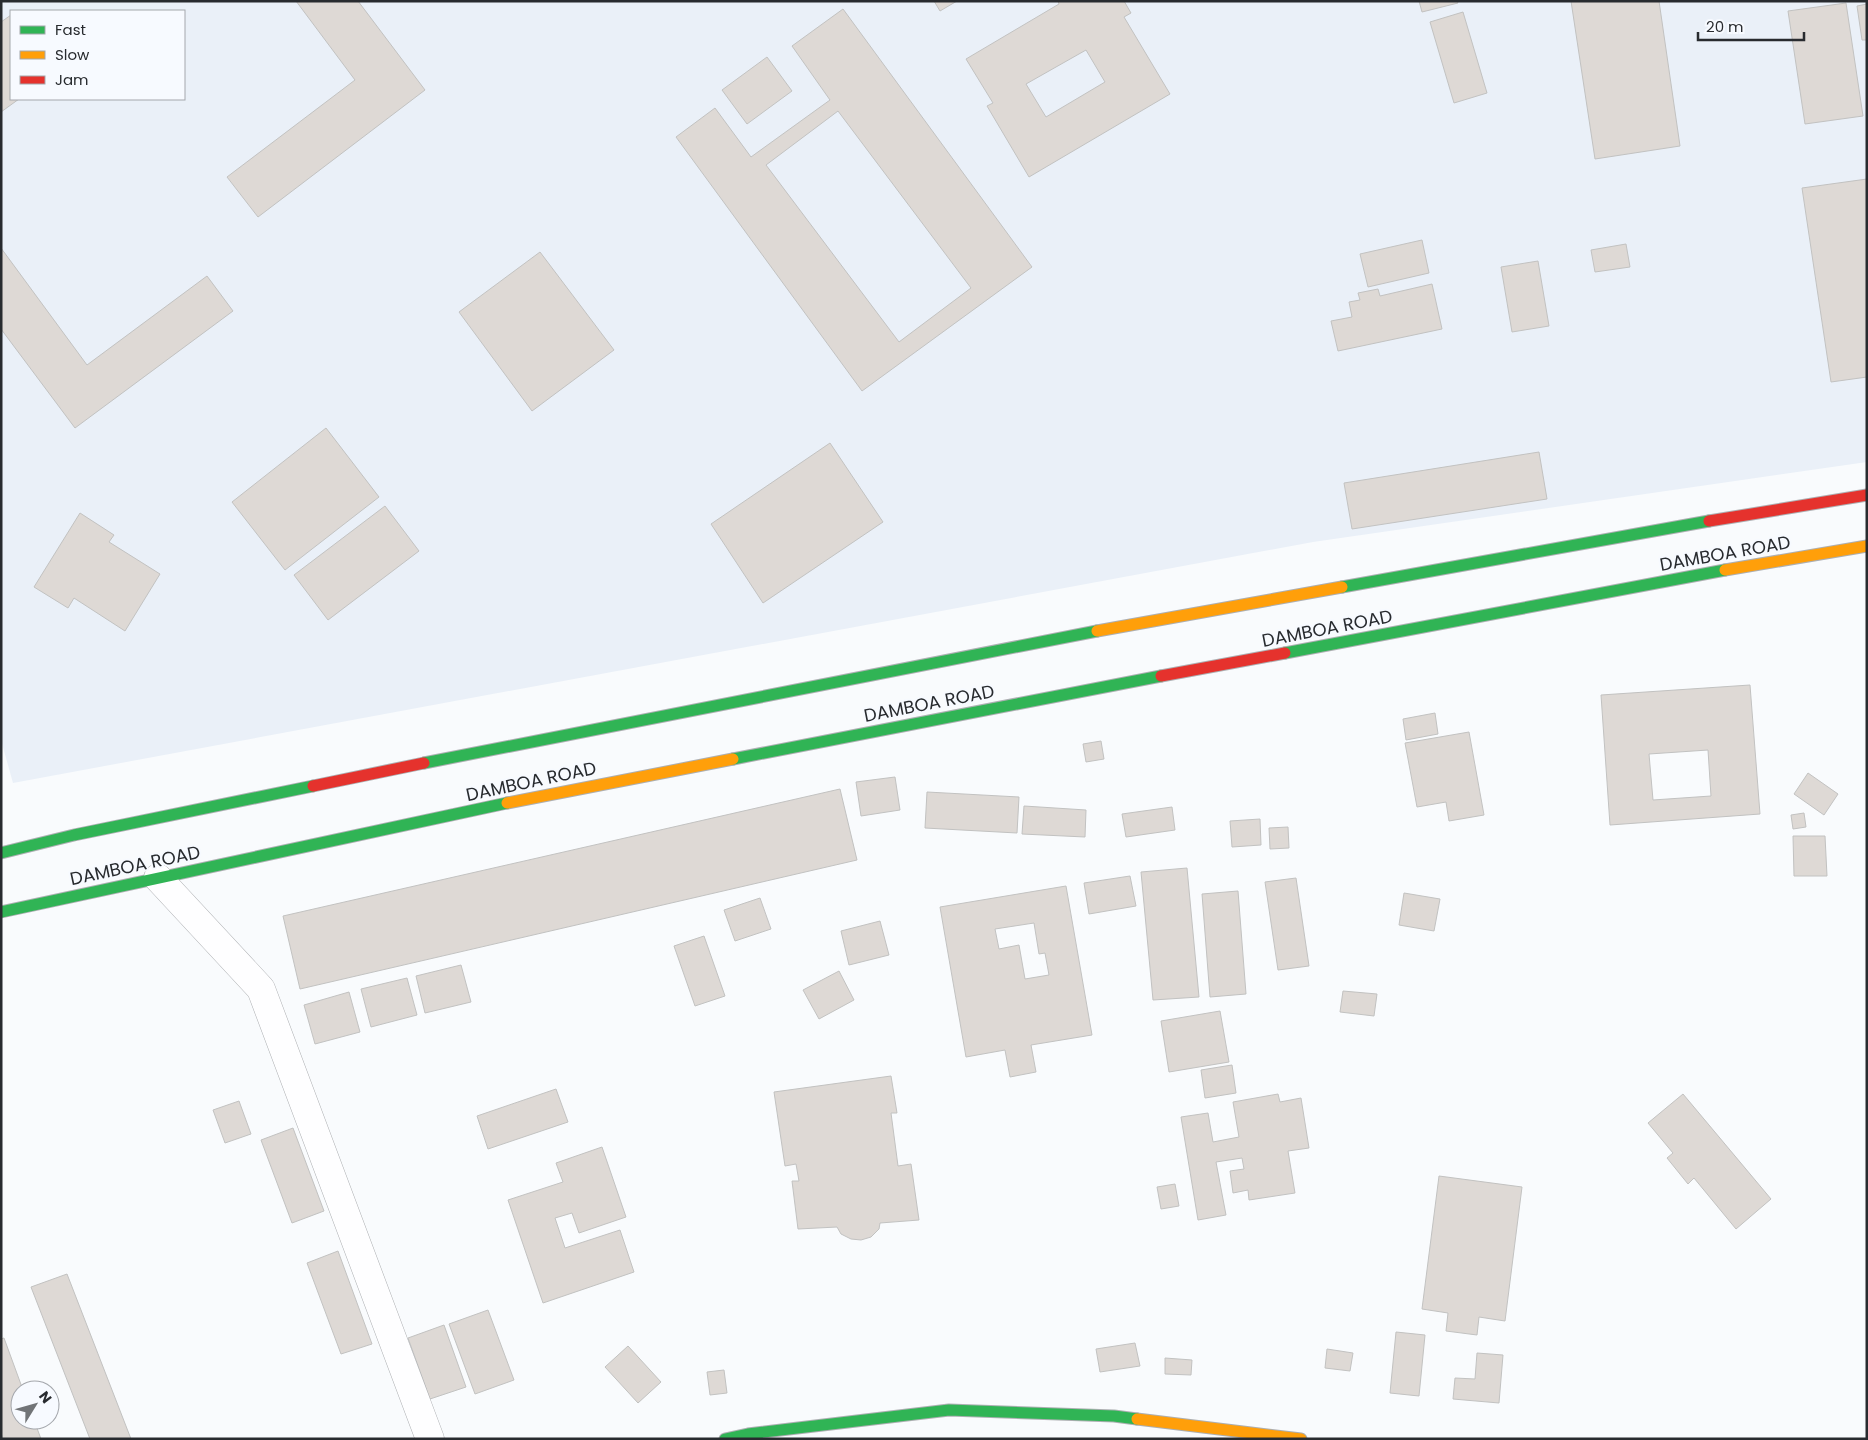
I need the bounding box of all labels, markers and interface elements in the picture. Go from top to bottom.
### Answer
legend [10,10,185,100]
scale bar [1698,10,1804,42]
text: 20 m [1706,16,1744,37]
text: Fast [55,19,86,40]
text: Slow [55,44,90,65]
text: Jam [55,69,89,90]
street label: DAMBOA ROAD [1658,529,1792,577]
street label: DAMBOA ROAD [1260,603,1394,653]
street label: DAMBOA ROAD [862,678,996,728]
street label: DAMBOA ROAD [464,755,598,807]
street label: DAMBOA ROAD [68,839,202,891]
north arrow [10,1380,60,1430]
text: N [34,1387,57,1407]

